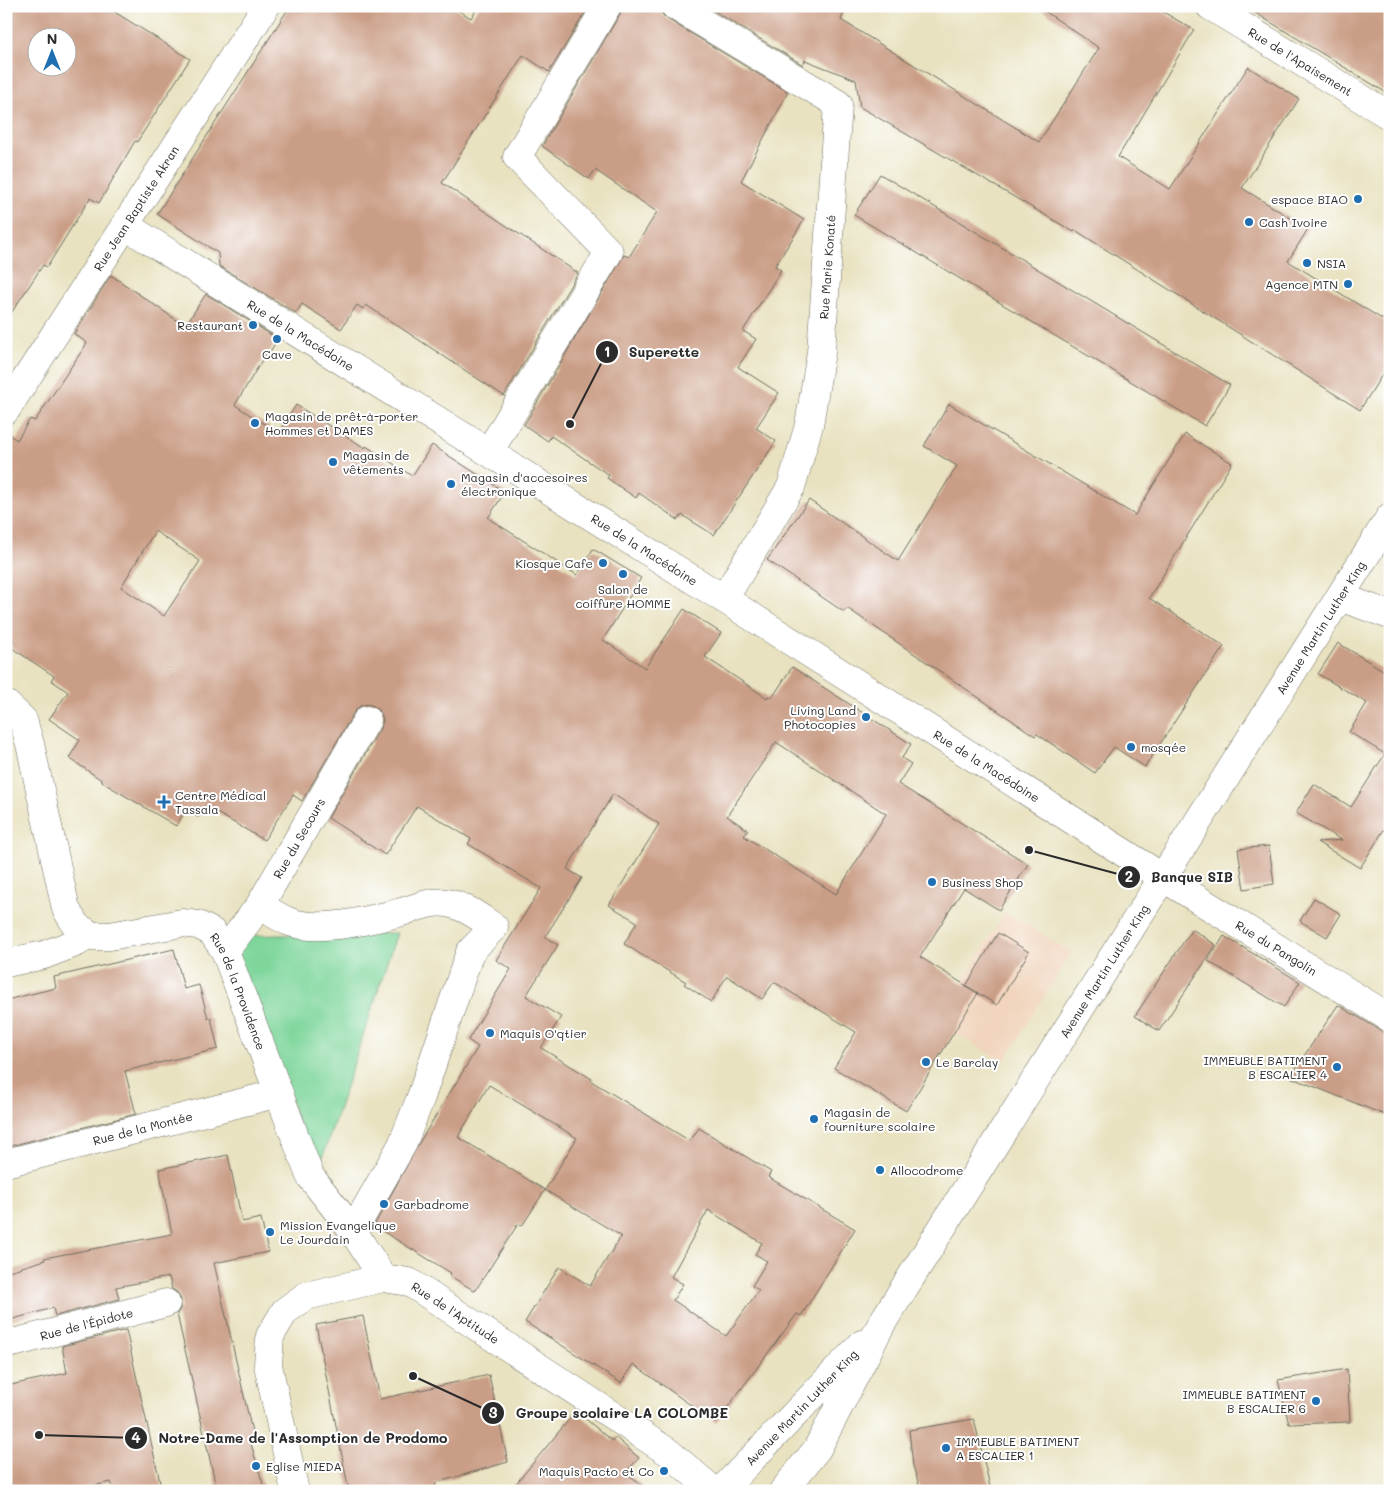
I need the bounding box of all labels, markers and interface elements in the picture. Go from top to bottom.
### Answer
street label: Rue de l'Apaisement [1245,23,1355,99]
north arrow [28,28,78,78]
text: N [47,29,57,48]
street label: Rue Jean Baptiste Akran [90,142,182,274]
place label: espace BIAO [1271,191,1348,207]
marker: espace BIAO [1352,193,1364,205]
street label: Rue Marie Konaté [815,214,839,320]
place label: Cash Ivoire [1259,214,1327,230]
marker: Cash Ivoire [1243,216,1255,228]
place label: NSIA [1317,255,1346,271]
marker: NSIA [1301,257,1313,269]
place label: Agence MTN [1265,276,1338,292]
marker: Agence MTN [1342,278,1354,290]
street label: Rue de la Macédoine [244,296,357,374]
place label: Restaurant [177,317,243,333]
marker: Restaurant [247,319,259,331]
marker: Cave [271,333,283,345]
callout: Superette [594,337,710,366]
text: 1 [604,341,610,361]
text: Superette [629,342,699,361]
place label: Cave [262,346,292,362]
place label: Magasin de prêt-à-porter Hommes et DAMES [265,408,418,438]
marker: Magasin de prêt-à-porter Hommes et DAMES [249,417,261,429]
place label: Magasin de vêtements [343,447,410,477]
marker: Magasin de vêtements [327,456,339,468]
place label: Magasin d'accesoires électronique [461,469,588,499]
marker: Magasin d'accesoires électronique [445,478,457,490]
street label: Rue de la Macédoine [588,510,701,589]
place label: Kiosque Cafe [515,555,593,571]
marker: Kiosque Cafe [597,557,609,569]
street label: Avenue Martin Luther King [1272,558,1368,697]
marker: Salon de coiffure HOMME [617,568,629,580]
place label: Salon de coiffure HOMME [575,581,671,611]
place label: Living Land Photocopies [784,702,856,732]
marker: Living Land Photocopies [860,711,872,723]
street label: Rue de la Macédoine [931,726,1043,805]
place label: mosqée [1141,739,1186,755]
marker: mosqée [1125,741,1137,753]
place label: Centre Médical Tassala [175,787,266,817]
marker: Centre Médical Tassala [157,795,171,809]
street label: Rue du Secours [269,795,328,881]
callout: Banque SIB [1116,862,1243,891]
text: 2 [1125,866,1133,886]
text: Banque SIB [1151,867,1233,886]
place label: Business Shop [942,874,1023,890]
marker: Business Shop [926,876,938,888]
street label: Avenue Martin Luther King [1056,901,1152,1041]
street label: Rue du Pangolin [1233,917,1320,979]
street label: Rue de la Providence [207,930,270,1052]
place label: Maquis O'qtier [500,1025,587,1041]
marker: Maquis O'qtier [484,1027,496,1039]
place label: IMMEUBLE BATIMENT B ESCALIER 4 [1204,1052,1327,1082]
place label: Le Barclay [936,1054,998,1070]
marker: Le Barclay [920,1056,932,1068]
marker: IMMEUBLE BATIMENT B ESCALIER 4 [1331,1061,1343,1073]
place label: Magasin de fourniture scolaire [824,1104,935,1134]
street label: Rue de la Montée [91,1108,194,1148]
marker: Magasin de fourniture scolaire [808,1113,820,1125]
place label: Allocodrome [890,1162,963,1178]
marker: Allocodrome [874,1164,886,1176]
place label: Garbadrome [394,1196,469,1212]
marker: Garbadrome [378,1198,390,1210]
place label: Mission Evangelique Le Jourdain [280,1217,396,1247]
marker: Mission Evangelique Le Jourdain [264,1226,276,1238]
street label: Rue de l'Aptitude [409,1278,502,1347]
street label: Rue de l'Épidote [38,1304,135,1344]
street label: Avenue Martin Luther King [742,1346,861,1469]
place label: IMMEUBLE BATIMENT B ESCALIER 6 [1183,1386,1306,1416]
marker: IMMEUBLE BATIMENT B ESCALIER 6 [1310,1395,1322,1407]
callout: Groupe scolaire LA COLOMBE [481,1398,738,1427]
text: 3 [488,1402,498,1422]
text: Groupe scolaire LA COLOMBE [516,1403,728,1422]
callout: Notre-Dame de l'Assomption de Prodomo [124,1424,458,1453]
text: 4 [131,1427,141,1447]
text: Notre-Dame de l'Assomption de Prodomo [158,1428,448,1447]
place label: IMMEUBLE BATIMENT A ESCALIER 1 [956,1433,1080,1463]
marker: IMMEUBLE BATIMENT A ESCALIER 1 [940,1442,952,1454]
place label: Eglise MIEDA [266,1458,342,1474]
marker: Eglise MIEDA [250,1460,262,1472]
place label: Maquis Pacto et Co [539,1463,654,1479]
marker: Maquis Pacto et Co [658,1465,670,1477]

